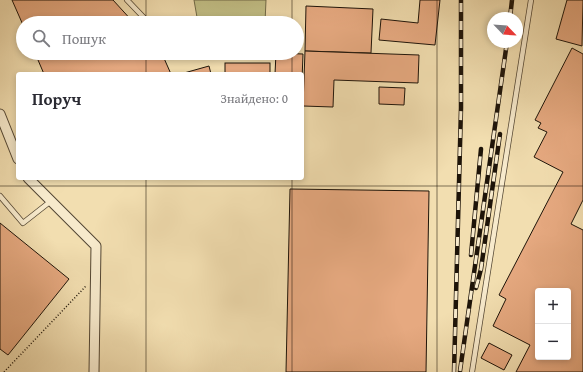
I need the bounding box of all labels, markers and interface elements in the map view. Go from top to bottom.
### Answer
north arrow [487,12,523,48]
search box [16,16,304,60]
icon: search [30,27,52,49]
text: Пошук [62,28,106,49]
text: Поруч [32,86,81,111]
text: Знайдено: 0 [220,89,288,108]
map controls [535,288,571,360]
button: + [535,288,571,324]
button: − [535,324,571,360]

